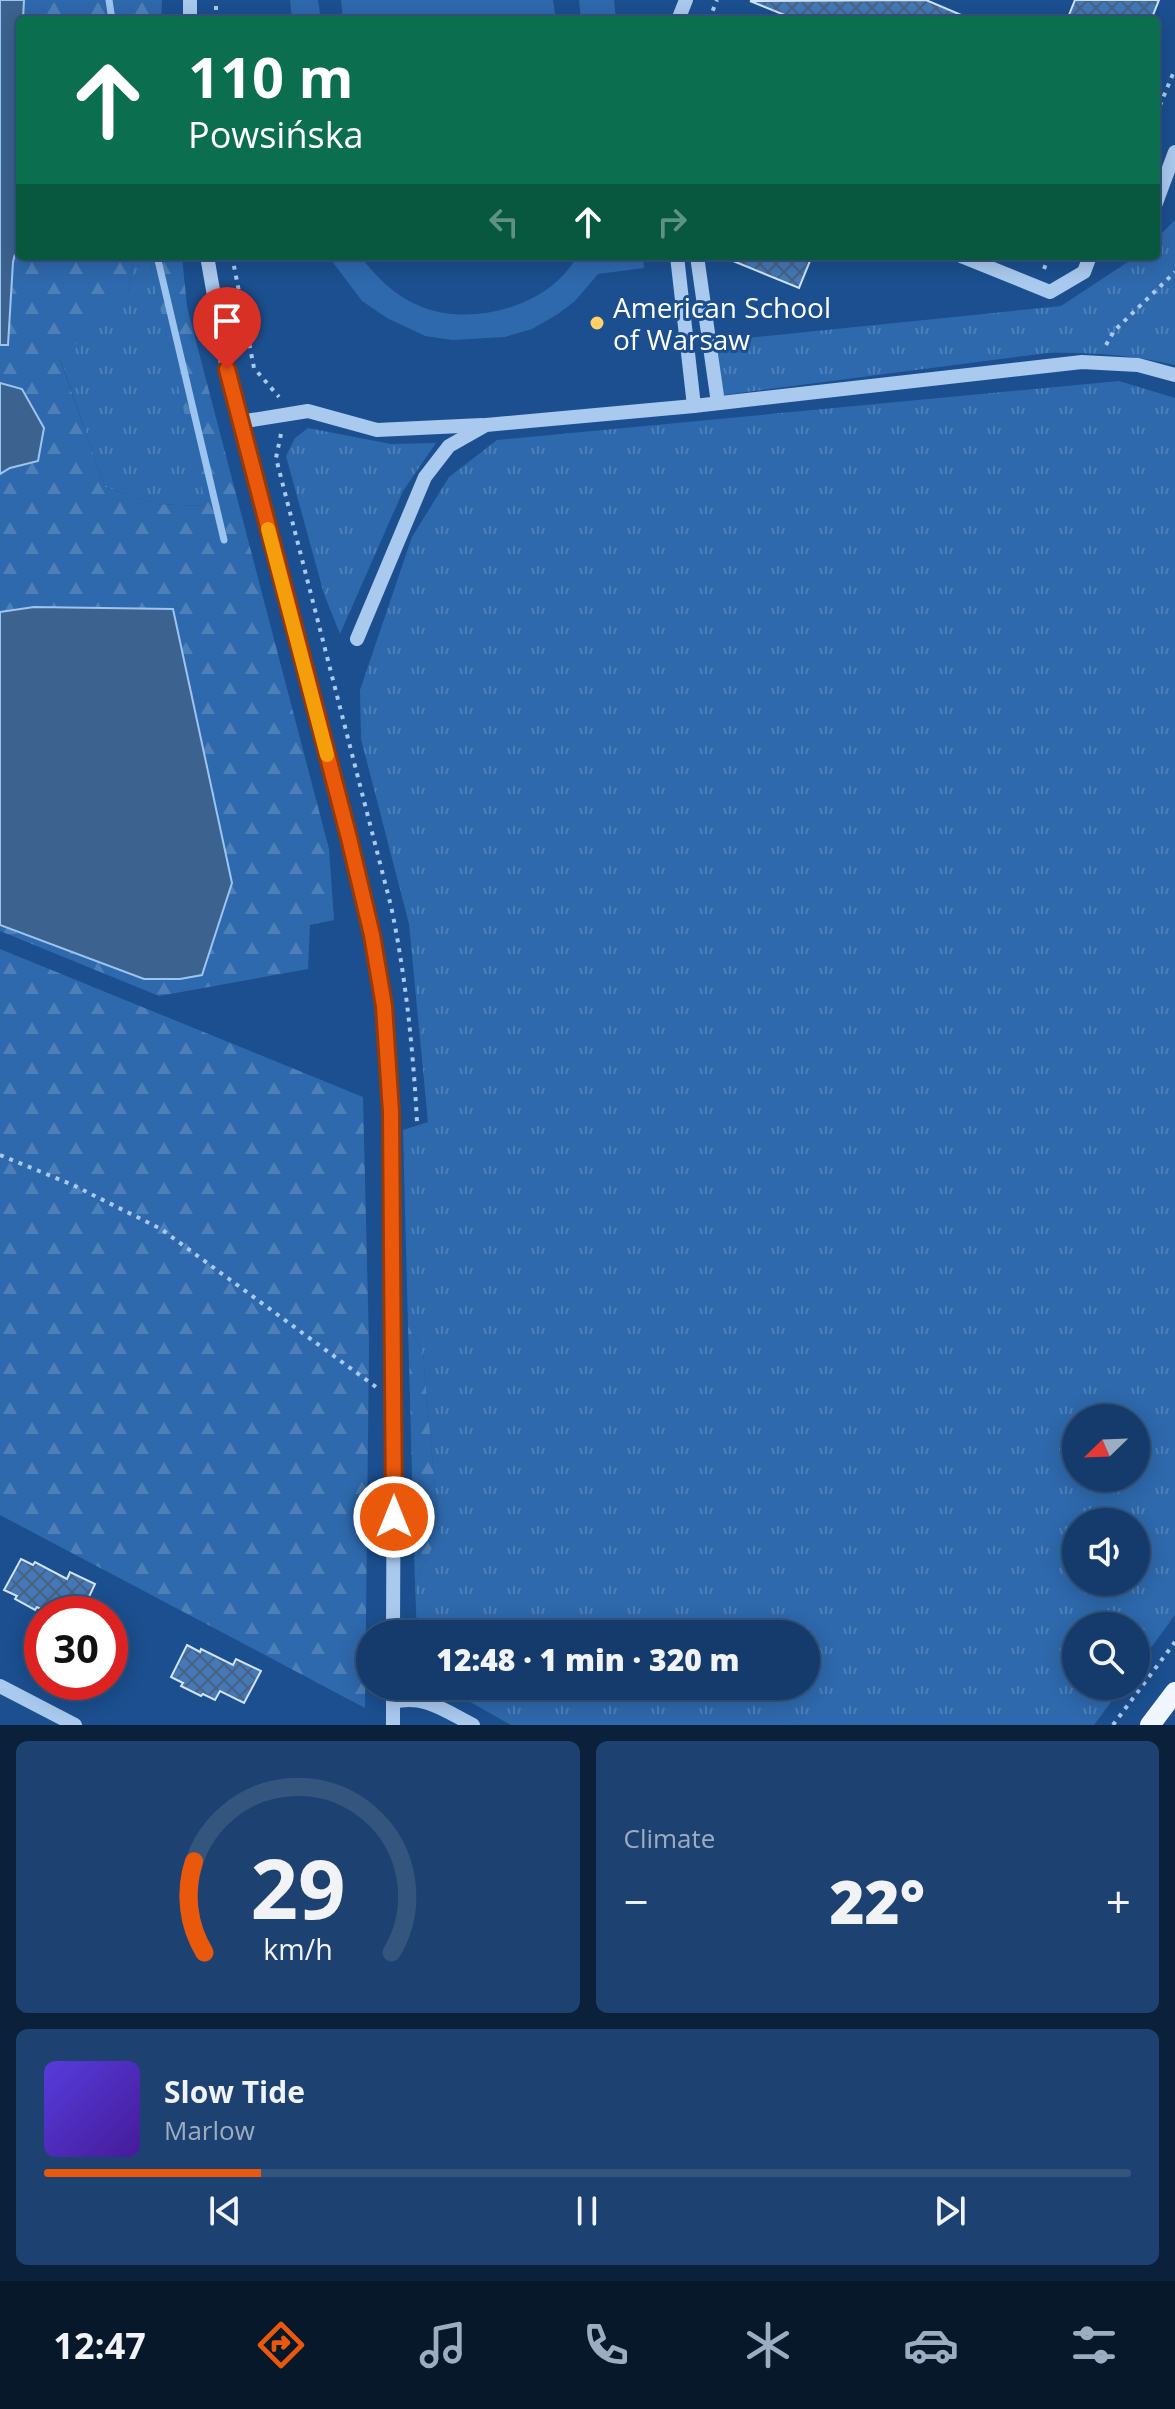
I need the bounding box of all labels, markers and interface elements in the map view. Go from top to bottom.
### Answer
text: 110 m [188,38,354,114]
icon: ahead [56,48,160,152]
text: Powsińska [188,110,364,159]
icon: left [482,200,526,244]
icon: ahead [566,200,610,244]
icon: right [650,200,694,244]
pin [193,287,261,369]
place label: American School of Warsaw [613,288,831,358]
icon: arrive [205,299,249,343]
marker: American School of Warsaw [588,314,606,332]
north arrow [1062,1404,1150,1492]
map controls [1062,1404,1150,1700]
position arrow [352,1475,436,1559]
button: sound [1062,1508,1150,1596]
speed limit sign: 30 [24,1596,128,1700]
button: search [1062,1612,1150,1700]
text: 12:48 · 1 min · 320 m [436,1639,740,1680]
text: Climate [624,1820,715,1856]
text: 29 [250,1830,345,1943]
text: 22° [829,1860,925,1942]
text: − [624,1871,649,1931]
text: + [1106,1871,1131,1931]
text: km/h [263,1929,332,1968]
text: Slow Tide [164,2071,305,2112]
text: Marlow [164,2112,255,2148]
icon: previous [203,2189,247,2233]
icon: pause [565,2189,609,2233]
icon: next [928,2189,972,2233]
icon: directions [253,2317,309,2373]
icon: music [415,2317,471,2373]
icon: phone [578,2317,634,2373]
icon: climate [740,2317,796,2373]
icon: car [903,2317,959,2373]
icon: filters [1066,2317,1122,2373]
text: 12:47 [53,2321,146,2370]

